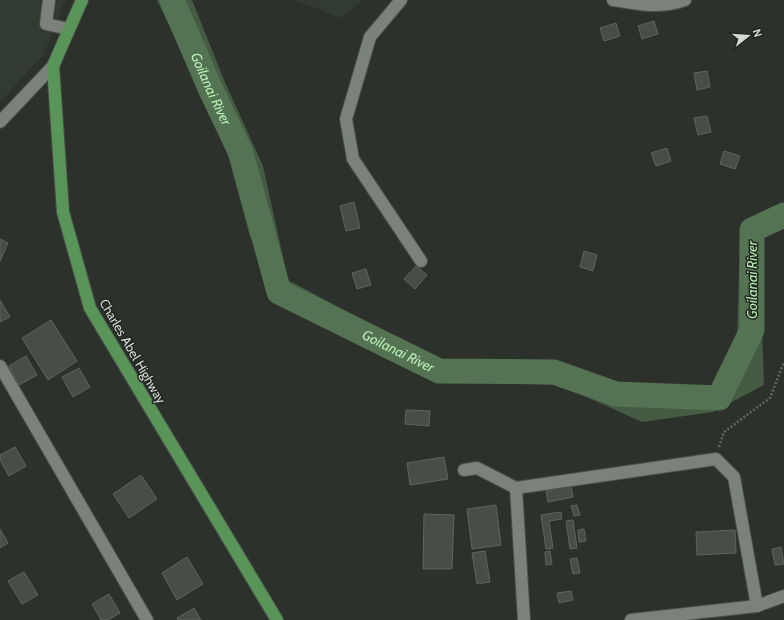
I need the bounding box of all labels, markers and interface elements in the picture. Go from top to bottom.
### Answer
north arrow [728,16,768,56]
text: N [750,27,765,39]
water label: Goilanai River [187,50,236,129]
water label: Goilanai River [743,240,761,319]
street label: Charles Abel Highway [96,296,170,407]
water label: Goilanai River [359,326,438,377]

